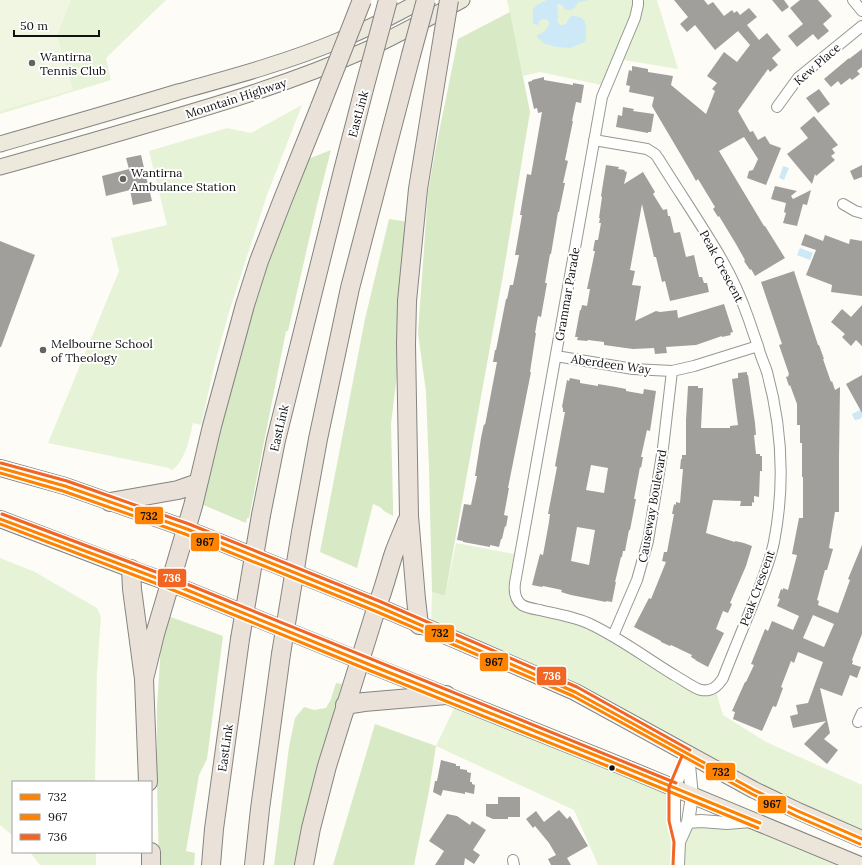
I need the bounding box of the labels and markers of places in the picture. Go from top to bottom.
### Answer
place label: Wantirna Tennis Club [40,49,106,78]
marker: Wantirna Tennis Club [27,58,37,68]
place label: Wantirna Ambulance Station [130,165,236,194]
marker: Wantirna Ambulance Station [118,174,128,184]
place label: Melbourne School of Theology [51,336,153,365]
marker: Melbourne School of Theology [38,345,48,355]
unlabelled marker [607,763,617,773]

